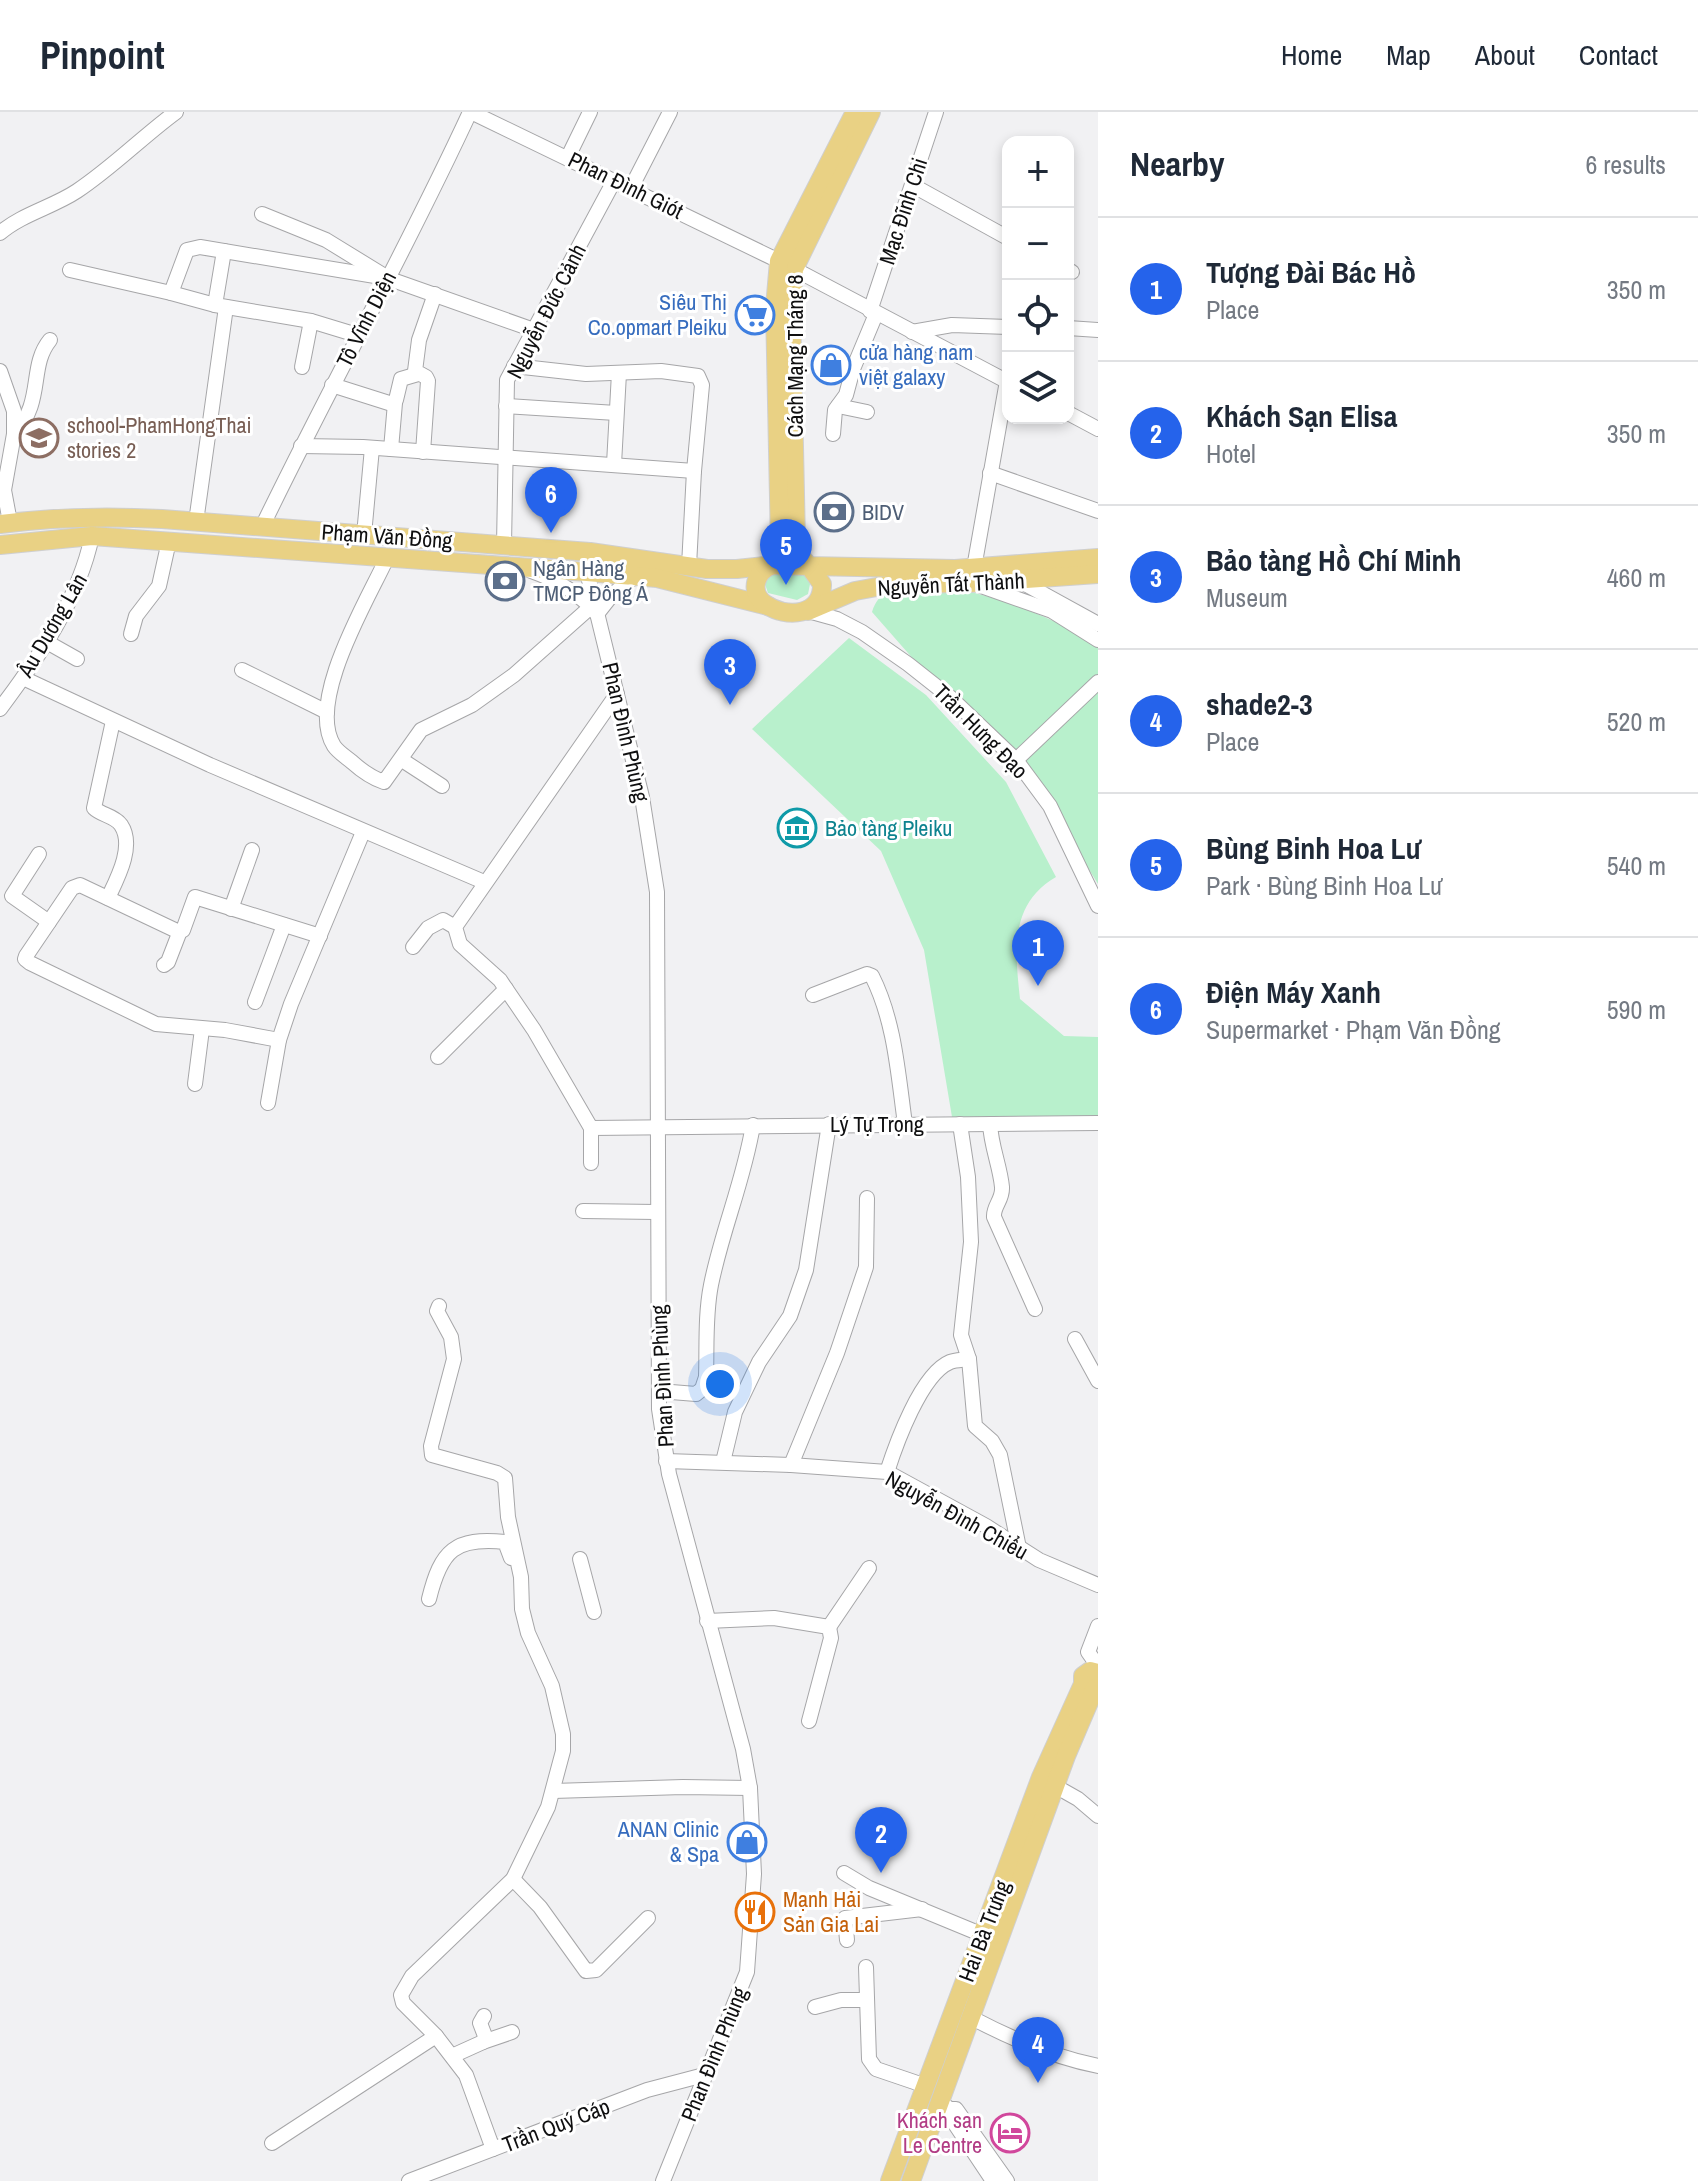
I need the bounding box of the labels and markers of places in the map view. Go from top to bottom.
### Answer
place label: Siêu Thị Co.opmart Pleiku [588,287,727,342]
supermarket icon: Siêu Thị Co.opmart Pleiku [734,294,776,336]
place label: cửa hàng nam việt galaxy [859,337,973,392]
shop icon: cửa hàng nam việt galaxy [810,344,852,386]
place label: school-PhamHongThai stories 2 [67,410,252,465]
school or university icon: school-PhamHongThai stories 2 [18,417,60,459]
pin: 6 [525,467,577,533]
bank icon: BIDV [813,491,855,533]
place label: BIDV [862,497,904,527]
pin: 5 [760,519,812,585]
place label: Ngân Hàng TMCP Đông Á [533,553,649,608]
bank icon: Ngân Hàng TMCP Đông Á [484,560,526,602]
pin: 3 [704,639,756,705]
museum icon: Bảo tàng Pleiku [776,807,818,849]
place label: Bảo tàng Pleiku [825,813,952,843]
pin: 1 [1012,920,1064,986]
pin: 2 [855,1807,907,1873]
place label: ANAN Clinic & Spa [617,1814,719,1869]
shop icon: ANAN Clinic & Spa [726,1821,768,1863]
place label: Mạnh Hải Sản Gia Lai [783,1884,879,1939]
restaurant icon: Mạnh Hải Sản Gia Lai [734,1891,776,1933]
pin: 4 [1012,2017,1064,2083]
place label: Khách sạn Le Centre [897,2105,982,2160]
hotel icon: Khách sạn Le Centre [989,2112,1031,2154]

